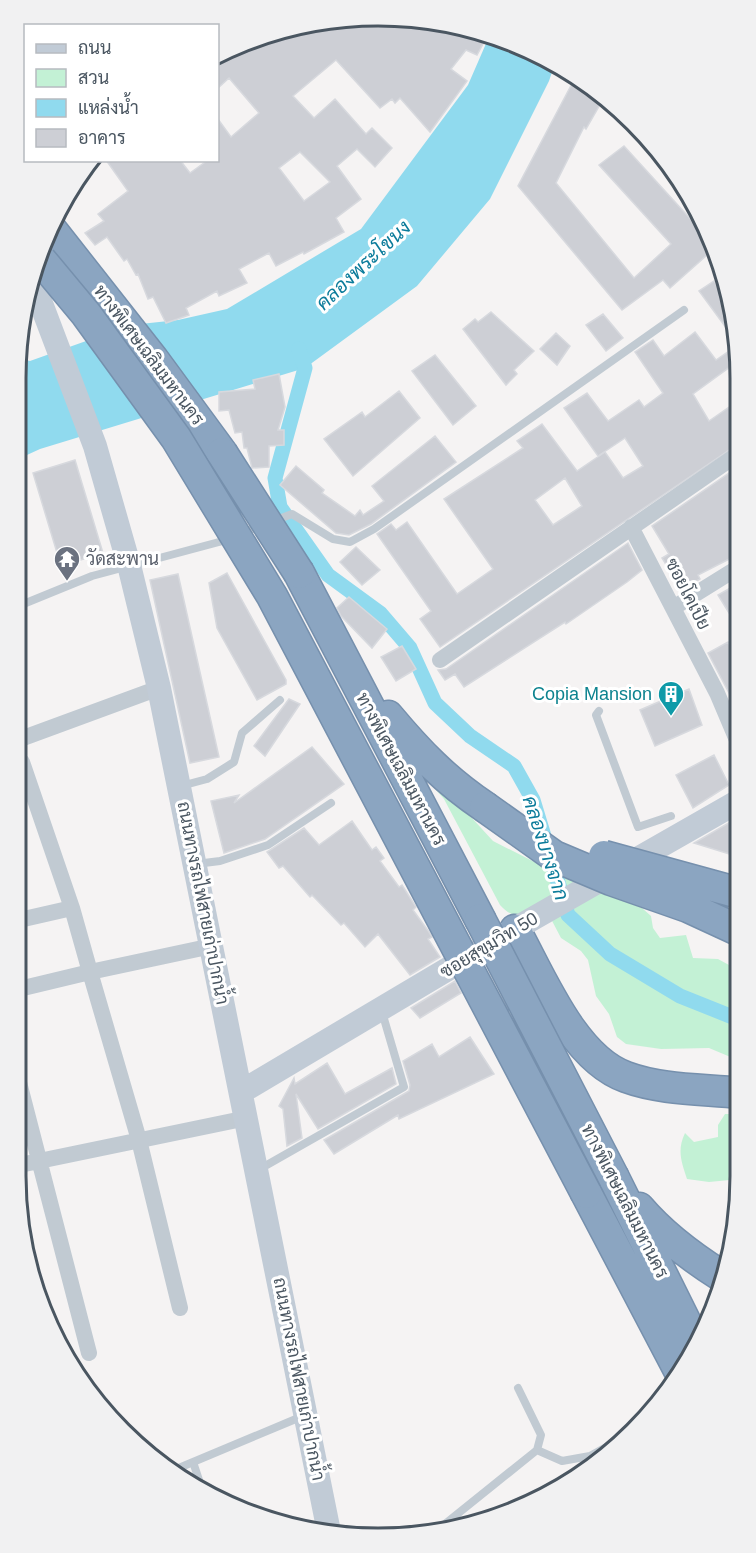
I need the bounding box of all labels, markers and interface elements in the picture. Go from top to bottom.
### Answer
legend [24,24,219,162]
text: ถนน [78,38,111,58]
text: สวน [78,68,109,88]
text: แหล่งน้ำ [78,92,139,118]
text: อาคาร [78,128,126,148]
water label: คลองพระโขนง [310,214,415,314]
street label: ทางพิเศษเฉลิมมหานคร [90,281,209,429]
temple icon: วัดสะพาน [52,544,82,582]
place label: วัดสะพาน [86,548,159,569]
street label: ซอยโคเปีย [662,554,717,633]
building icon: Copia Mansion [656,679,686,717]
place label: Copia Mansion [532,684,652,704]
street label: ทางพิเศษเฉลิมมหานคร [352,689,451,849]
water label: คลองบางจาก [519,793,573,903]
street label: ถนนทางรถไฟสายเก่าปากน้ำ [173,799,238,1006]
street label: ซอยสุขุมวิท 50 [436,907,542,984]
street label: ทางพิเศษเฉลิมมหานคร [578,1120,673,1281]
street label: ถนนทางรถไฟสายเก่าปากน้ำ [269,1275,334,1482]

